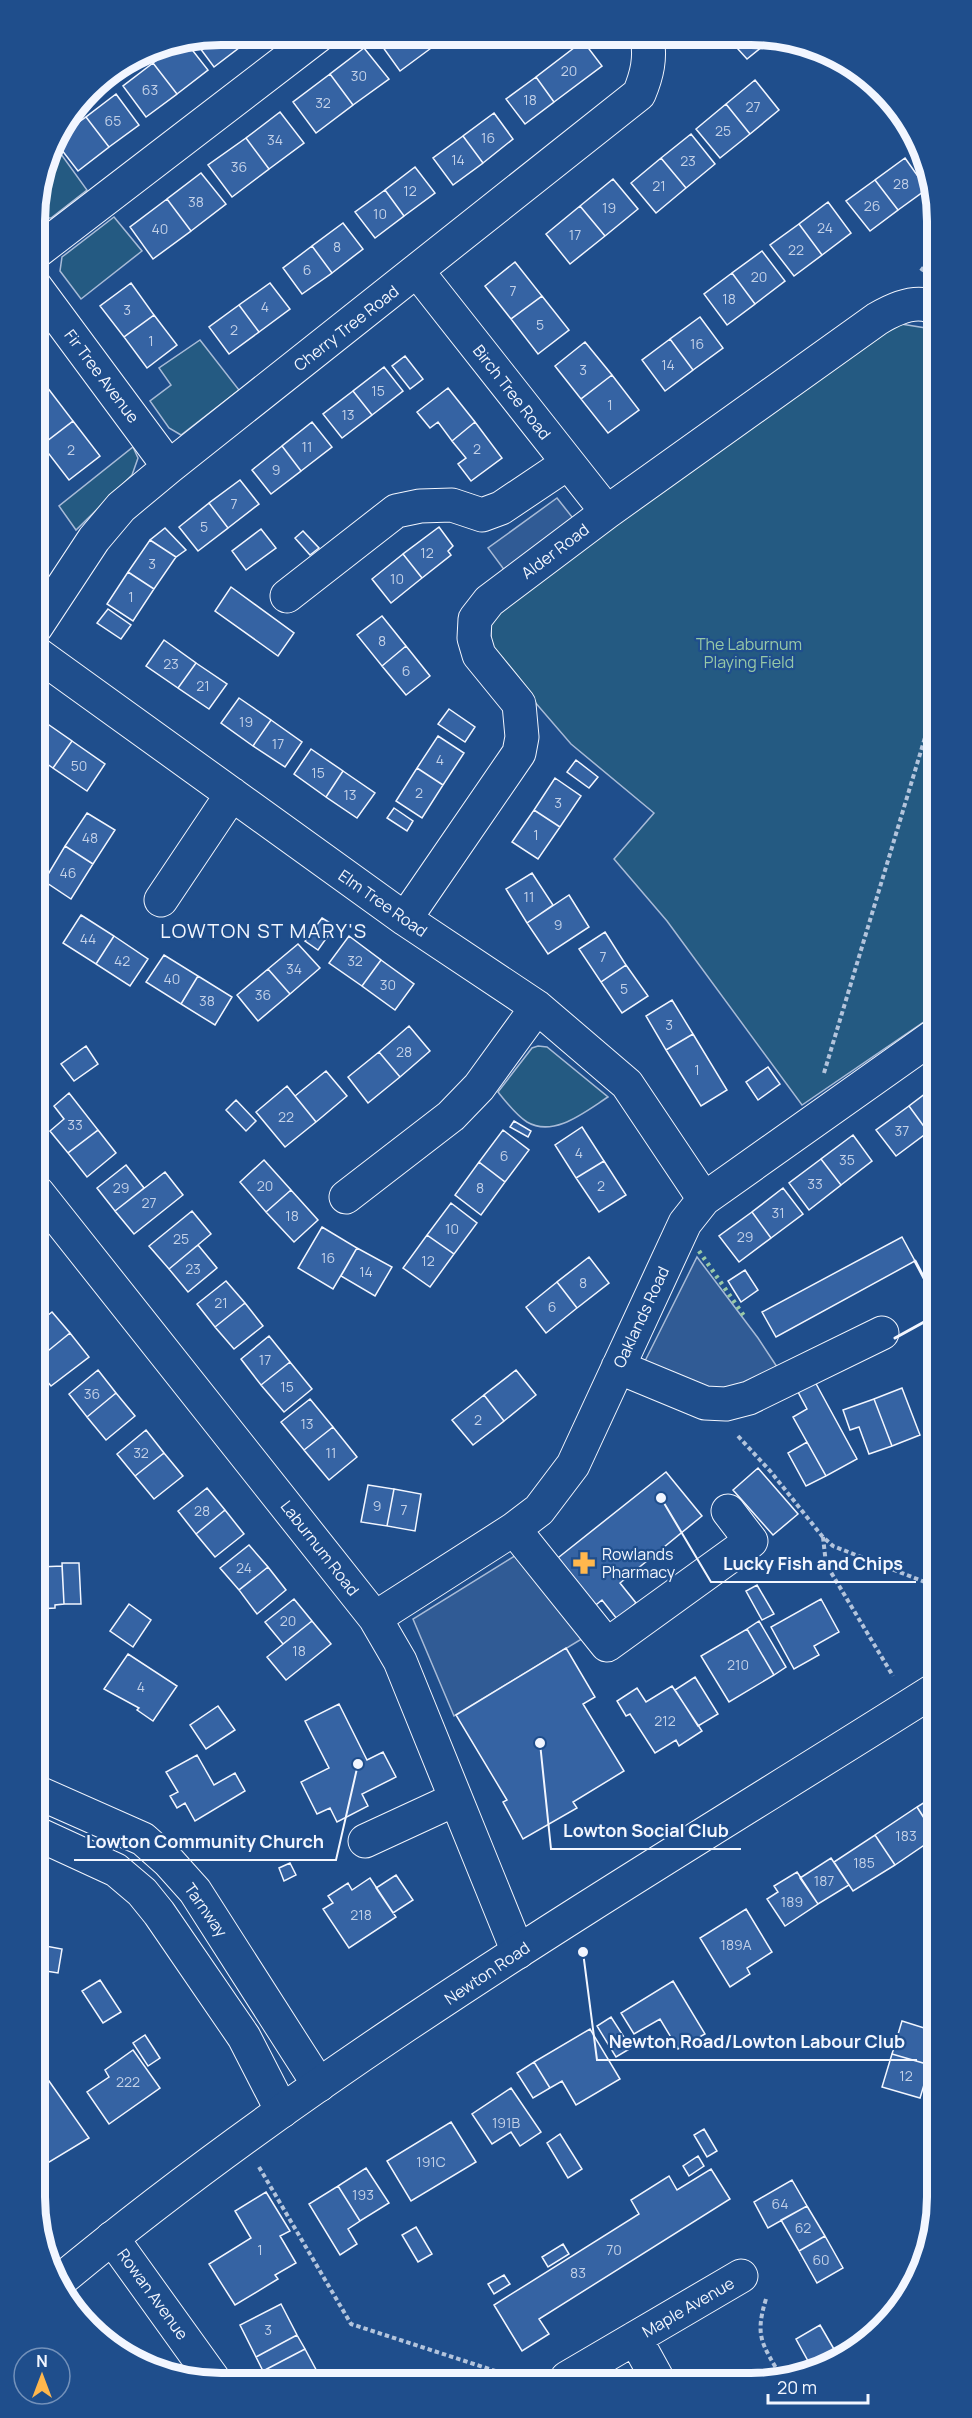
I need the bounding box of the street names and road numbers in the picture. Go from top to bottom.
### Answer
street label: Cherry Tree Road [289,280,403,376]
street label: Fir Tree Avenue [60,325,144,427]
street label: Birch Tree Road [468,340,556,444]
street label: Alder Road [517,518,593,584]
street label: Elm Tree Road [334,864,432,942]
street label: Oaklands Road [608,1263,674,1371]
street label: Laburnum Road [276,1496,364,1600]
street label: Tarnway [179,1879,233,1942]
street label: Newton Road [440,1936,534,2010]
street label: Rowan Avenue [113,2244,193,2344]
street label: Maple Avenue [638,2272,738,2342]

